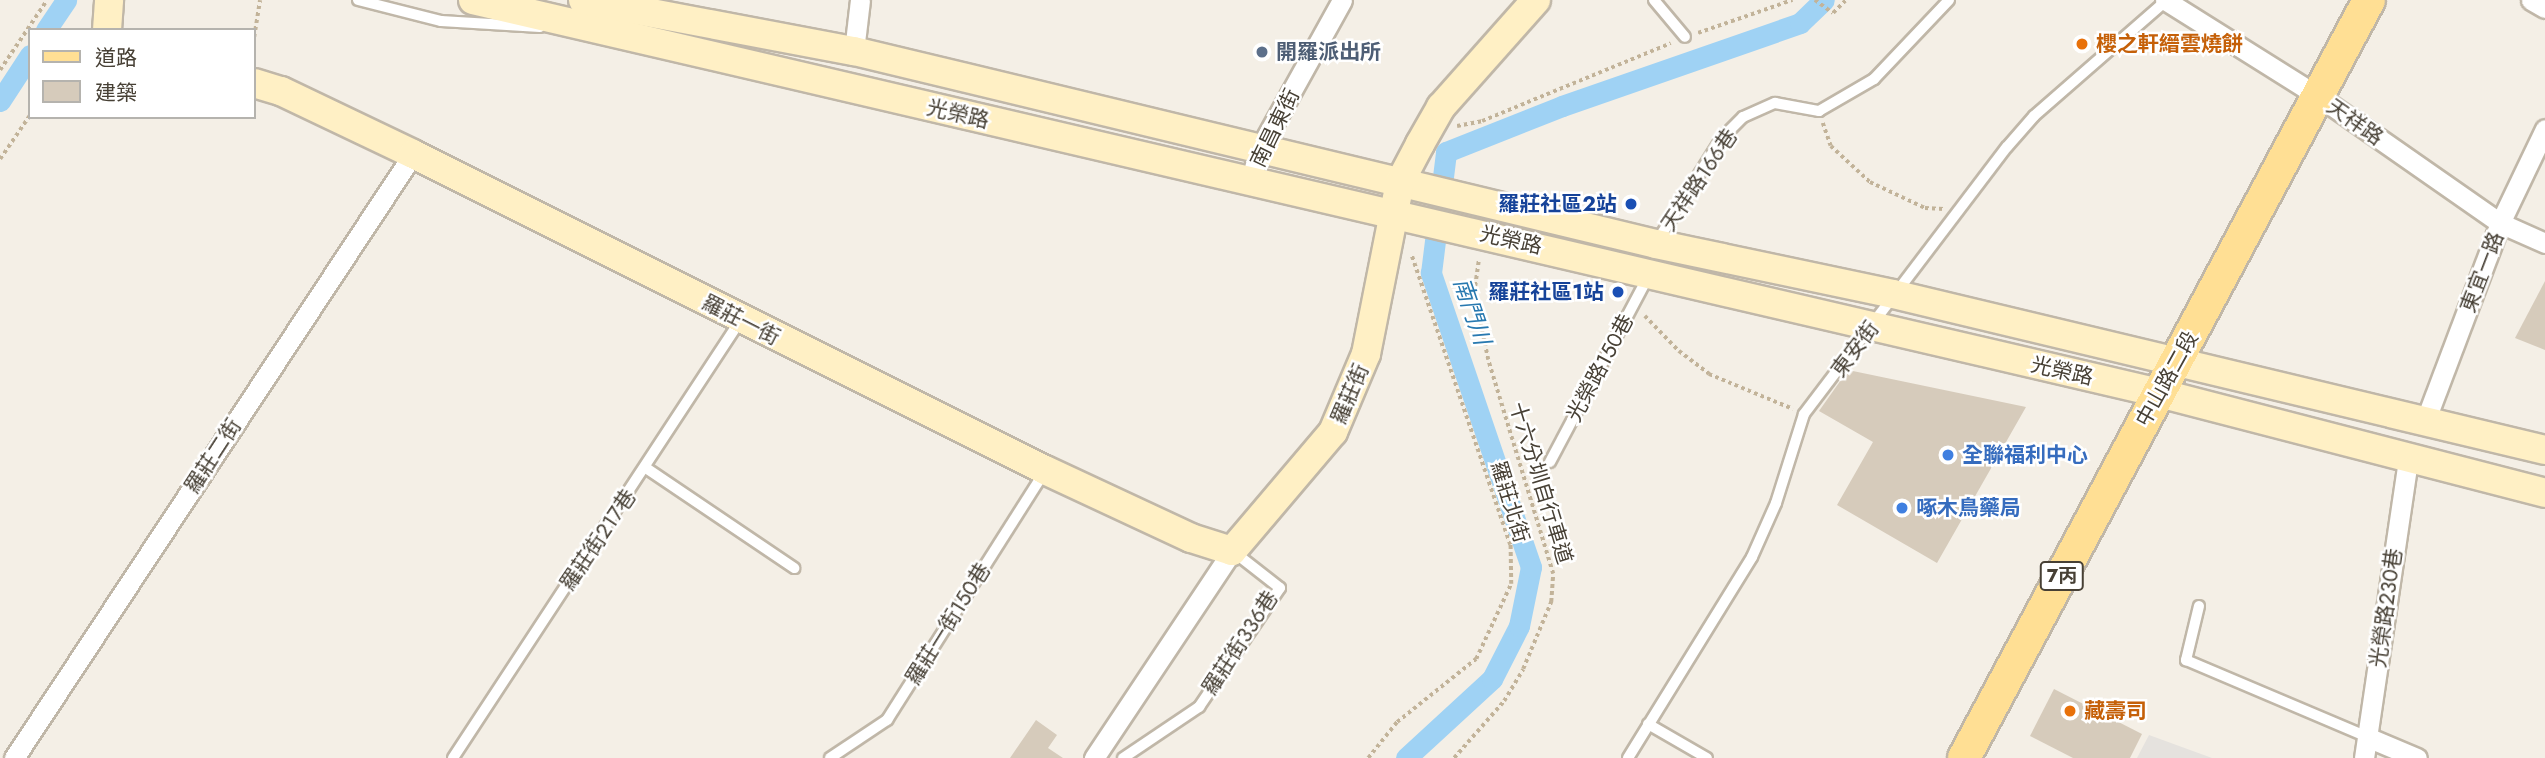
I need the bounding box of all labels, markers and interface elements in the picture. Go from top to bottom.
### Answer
legend [28,28,256,119]
place label: 櫻之軒縉雲燒餅 [2096,31,2243,57]
marker: 櫻之軒縉雲燒餅 [2074,36,2090,52]
place label: 開羅派出所 [1276,39,1381,65]
text: 道路 [95,43,137,73]
marker: 開羅派出所 [1254,44,1270,60]
text: 建築 [95,78,137,108]
street label: 南昌東街 [1245,85,1305,171]
street label: 天祥路 [2322,94,2388,150]
street label: 光榮路 [924,95,992,133]
street label: 天祥路166巷 [1656,124,1742,236]
place label: 羅莊社區2站 [1498,191,1617,217]
marker: 羅莊社區2站 [1623,196,1639,212]
street label: 光榮路 [1477,221,1545,259]
street label: 東宜一路 [2455,228,2509,316]
water label: 南門川 [1448,274,1496,348]
place label: 羅莊社區1站 [1488,279,1604,305]
marker: 羅莊社區1站 [1610,284,1626,300]
street label: 羅莊一街 [698,290,784,350]
street label: 光榮路150巷 [1561,310,1639,426]
street label: 東安街 [1826,316,1884,382]
street label: 中山路二段 [2131,327,2203,431]
street label: 光榮路 [2028,352,2096,390]
street label: 羅莊街 [1326,360,1374,428]
street label: 十六分圳自行車道 [1504,399,1578,567]
street label: 羅莊二街 [180,414,246,498]
place label: 全聯福利中心 [1962,442,2088,468]
marker: 全聯福利中心 [1940,447,1956,463]
street label: 羅莊北街 [1486,458,1534,546]
street label: 羅莊街217巷 [555,485,641,595]
place label: 啄木鳥藥局 [1916,495,2021,521]
marker: 啄木鳥藥局 [1894,500,1910,516]
street label: 光榮路230巷 [2365,547,2407,669]
street label: 羅莊一街150巷 [901,558,995,690]
road number: 7丙 [2039,561,2085,592]
street label: 羅莊街336巷 [1197,586,1283,700]
place label: 藏壽司 [2084,698,2147,724]
marker: 藏壽司 [2062,703,2078,719]

